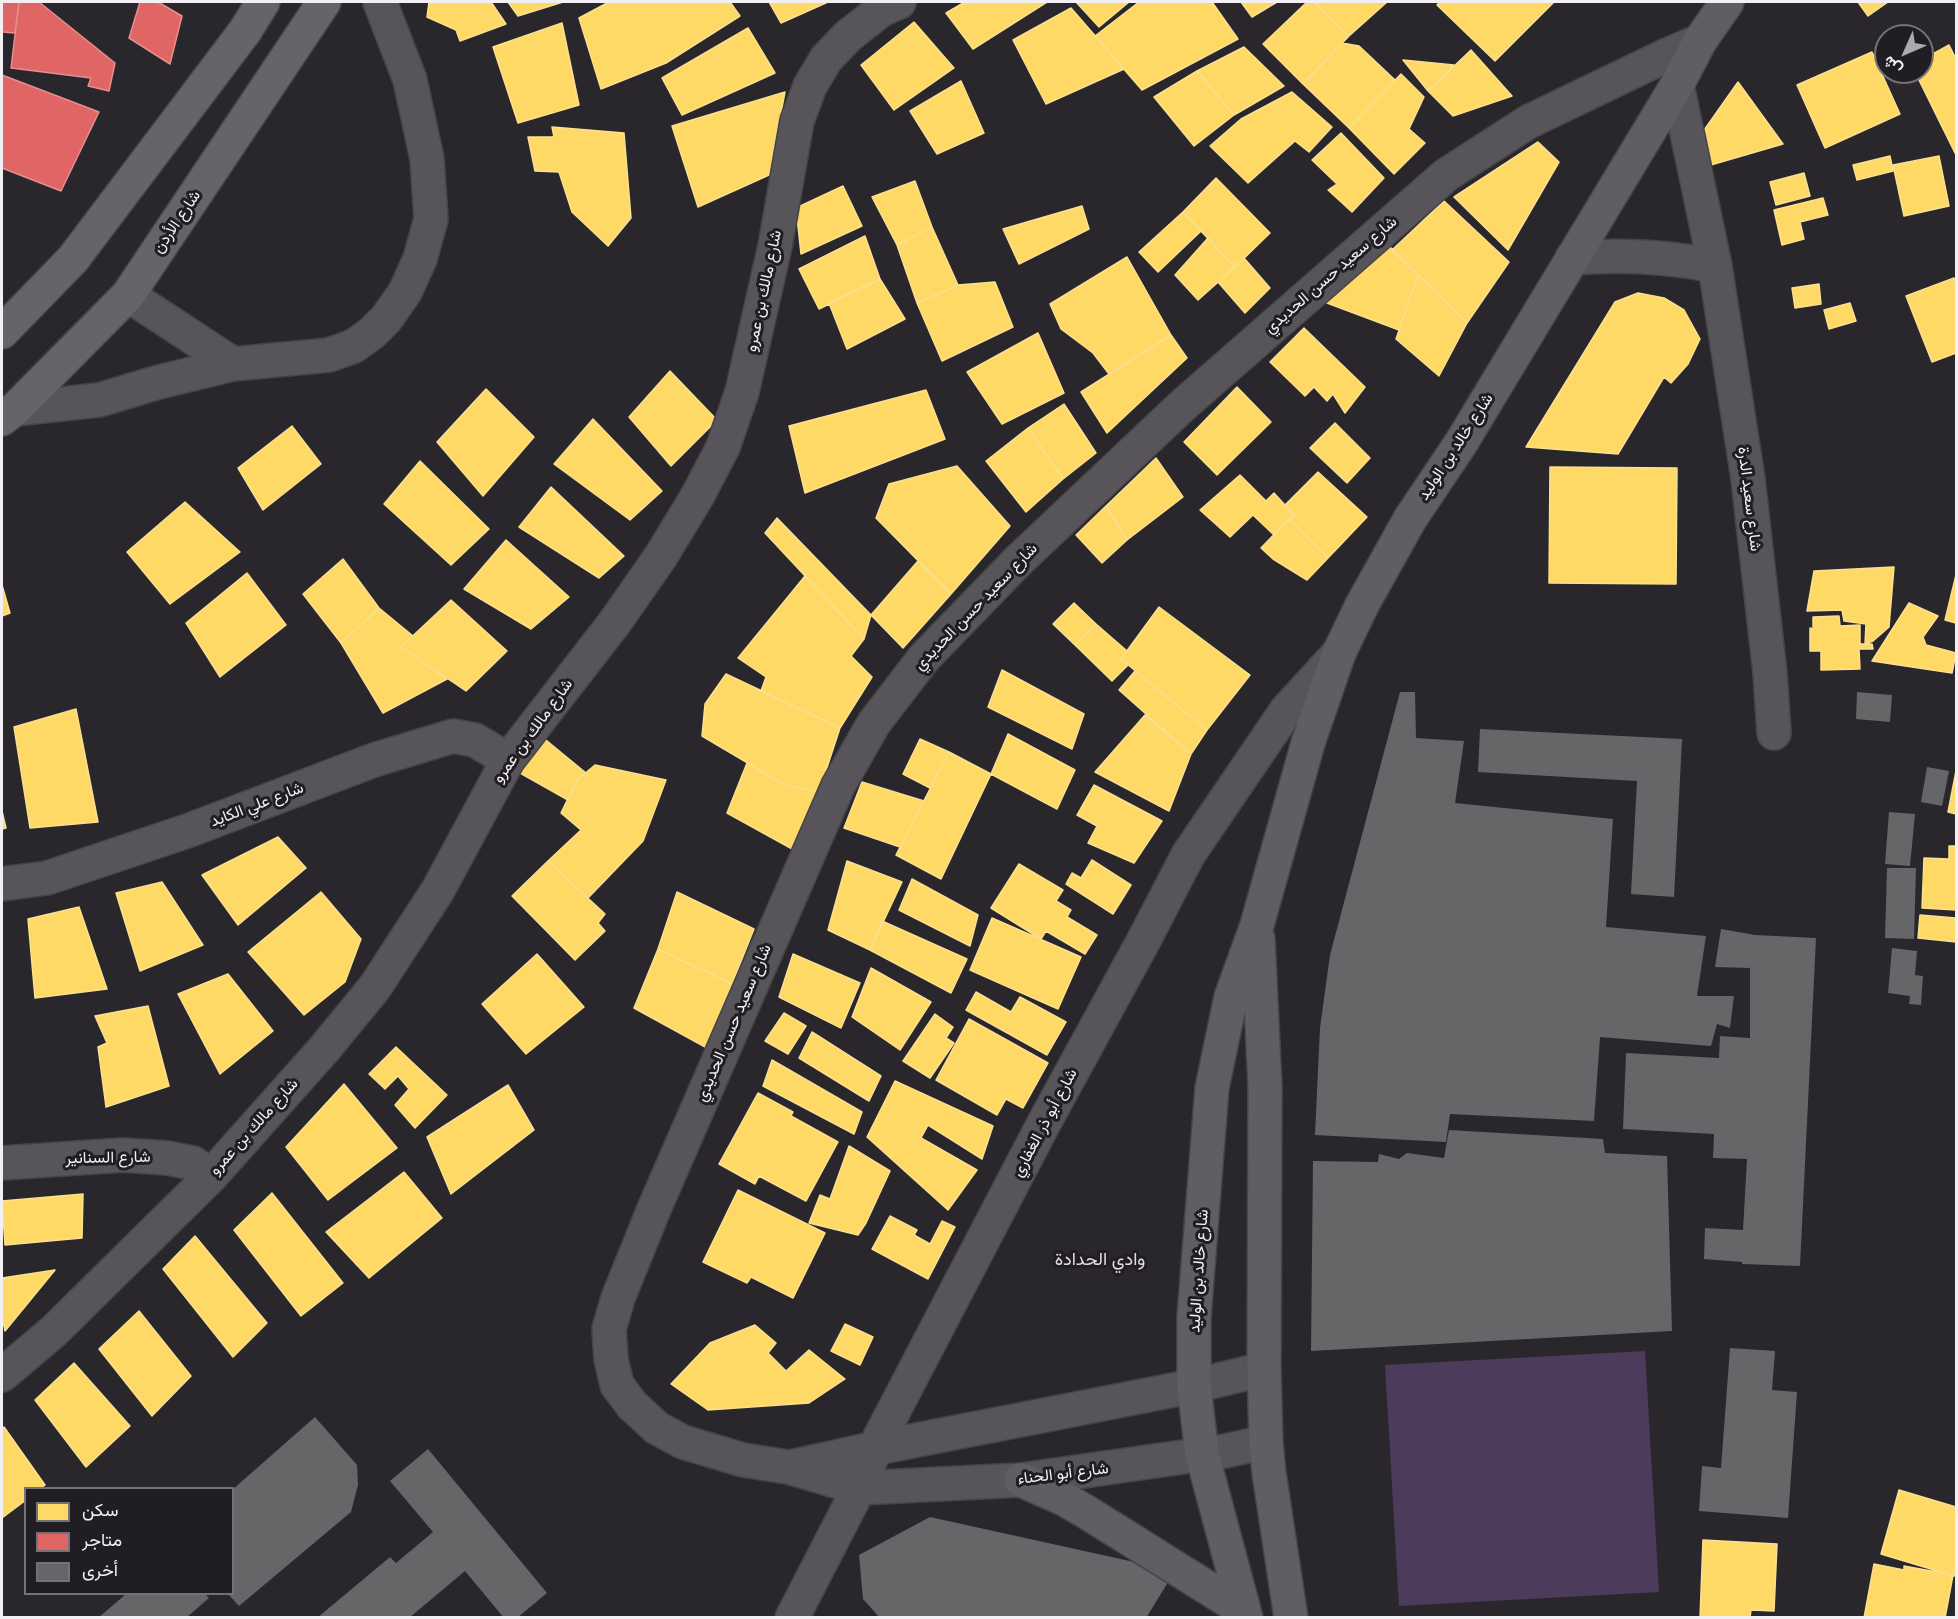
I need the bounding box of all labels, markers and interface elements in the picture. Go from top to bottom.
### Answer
north arrow [1874,24,1934,84]
text: ش [1879,52,1906,79]
street label: شارع الأردن [149,187,205,257]
street label: شارع سعيد حسن الحديدي [1261,212,1401,338]
street label: شارع مالك بن عمرو [742,229,786,353]
street label: شارع خالد بن الوليد [1414,390,1498,504]
street label: شارع سعيد الدرة [1733,446,1765,552]
street label: شارع سعيد حسن الحديدي [910,539,1042,675]
street label: شارع مالك بن عمرو [489,675,577,787]
street label: شارع علي الكايد [208,778,306,832]
street label: شارع سعيد حسن الحديدي [692,941,776,1105]
street label: شارع أبو ذر الغفاري [1008,1066,1082,1180]
street label: شارع مالك بن عمرو [206,1075,302,1179]
street label: شارع السنانير [65,1148,151,1168]
street label: شارع خالد بن الوليد [1185,1209,1213,1333]
district label: وادي الحدادة [1055,1249,1145,1271]
street label: شارع أبو الحناء [1016,1459,1110,1489]
legend [24,1487,234,1595]
text: سكن [82,1499,118,1521]
text: متاجر [82,1529,122,1551]
text: أخرى [82,1559,118,1581]

